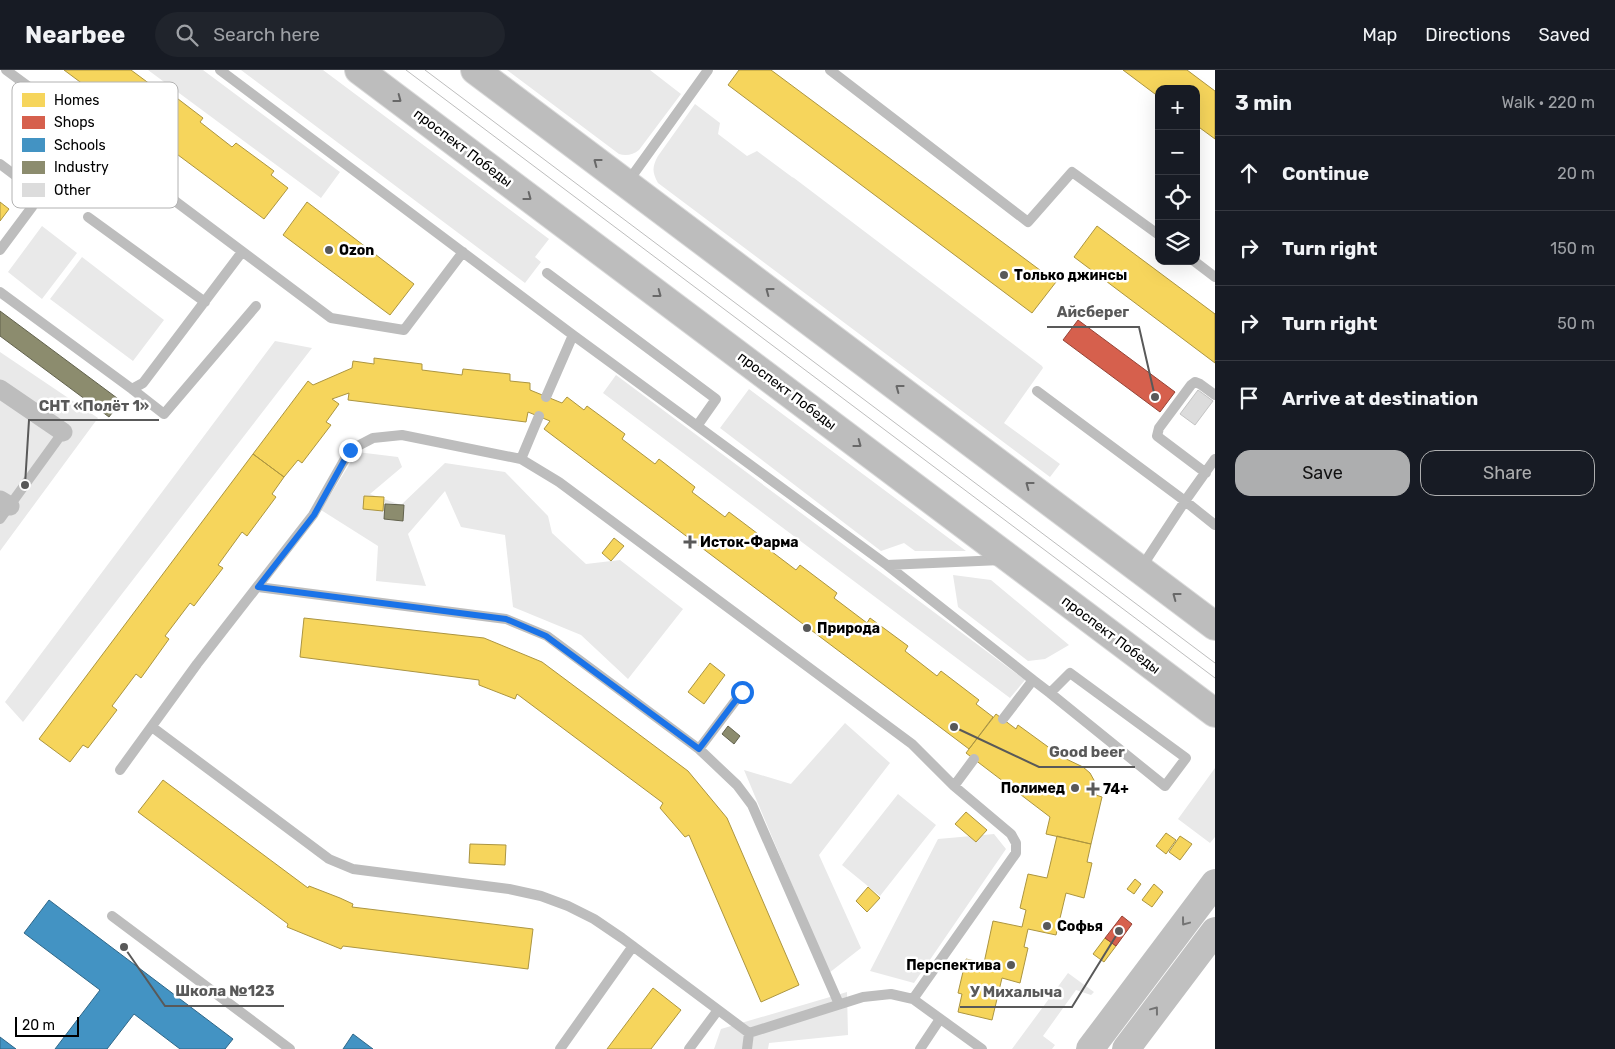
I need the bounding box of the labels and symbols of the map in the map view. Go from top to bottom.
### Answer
legend [12,82,178,208]
text: Homes [54,92,99,109]
one-way arrow [392,94,401,102]
street label: проспект Победы [410,105,516,191]
text: Shops [54,114,95,131]
text: Schools [54,137,106,154]
one-way arrow [593,158,602,167]
text: Industry [54,159,109,176]
text: Other [54,182,91,199]
one-way arrow [522,191,532,200]
place label: Ozon [339,242,374,259]
marker: Ozon [323,244,335,256]
place label: Только джинсы [1014,267,1127,284]
marker: Только джинсы [998,269,1010,281]
one-way arrow [765,287,774,297]
one-way arrow [652,289,661,297]
callout: Айсберег [1047,297,1139,327]
text: Айсберег [1057,303,1129,321]
street label: проспект Победы [734,348,840,434]
one-way arrow [895,385,905,394]
callout: СНТ «Полёт 1» [29,390,159,420]
text: СНТ «Полёт 1» [39,397,149,415]
route end [339,439,362,462]
one-way arrow [852,439,861,447]
one-way arrow [1026,483,1035,491]
place label: Исток-Фарма [700,534,799,551]
marker: Исток-Фарма [684,536,696,548]
street label: проспект Победы [1058,592,1164,678]
one-way arrow [1172,593,1182,602]
place label: Природа [817,620,880,637]
marker: Природа [801,622,813,634]
route start [731,681,754,704]
callout: Good beer [1039,737,1135,767]
text: Good beer [1049,743,1125,761]
place label: Полимед [1001,780,1065,797]
place label: 74+ [1103,781,1129,798]
marker: Полимед [1069,782,1081,794]
marker: 74+ [1087,783,1099,795]
one-way arrow [1183,916,1191,925]
place label: Софья [1057,918,1103,935]
marker: Софья [1041,920,1053,932]
place label: Перспектива [906,957,1001,974]
marker: Перспектива [1005,959,1017,971]
callout: Школа №123 [165,976,284,1006]
callout: У Михалыча [960,977,1072,1007]
text: Школа №123 [175,982,275,1000]
text: У Михалыча [970,983,1062,1001]
one-way arrow [1149,1006,1158,1016]
scale bar [15,1014,79,1037]

